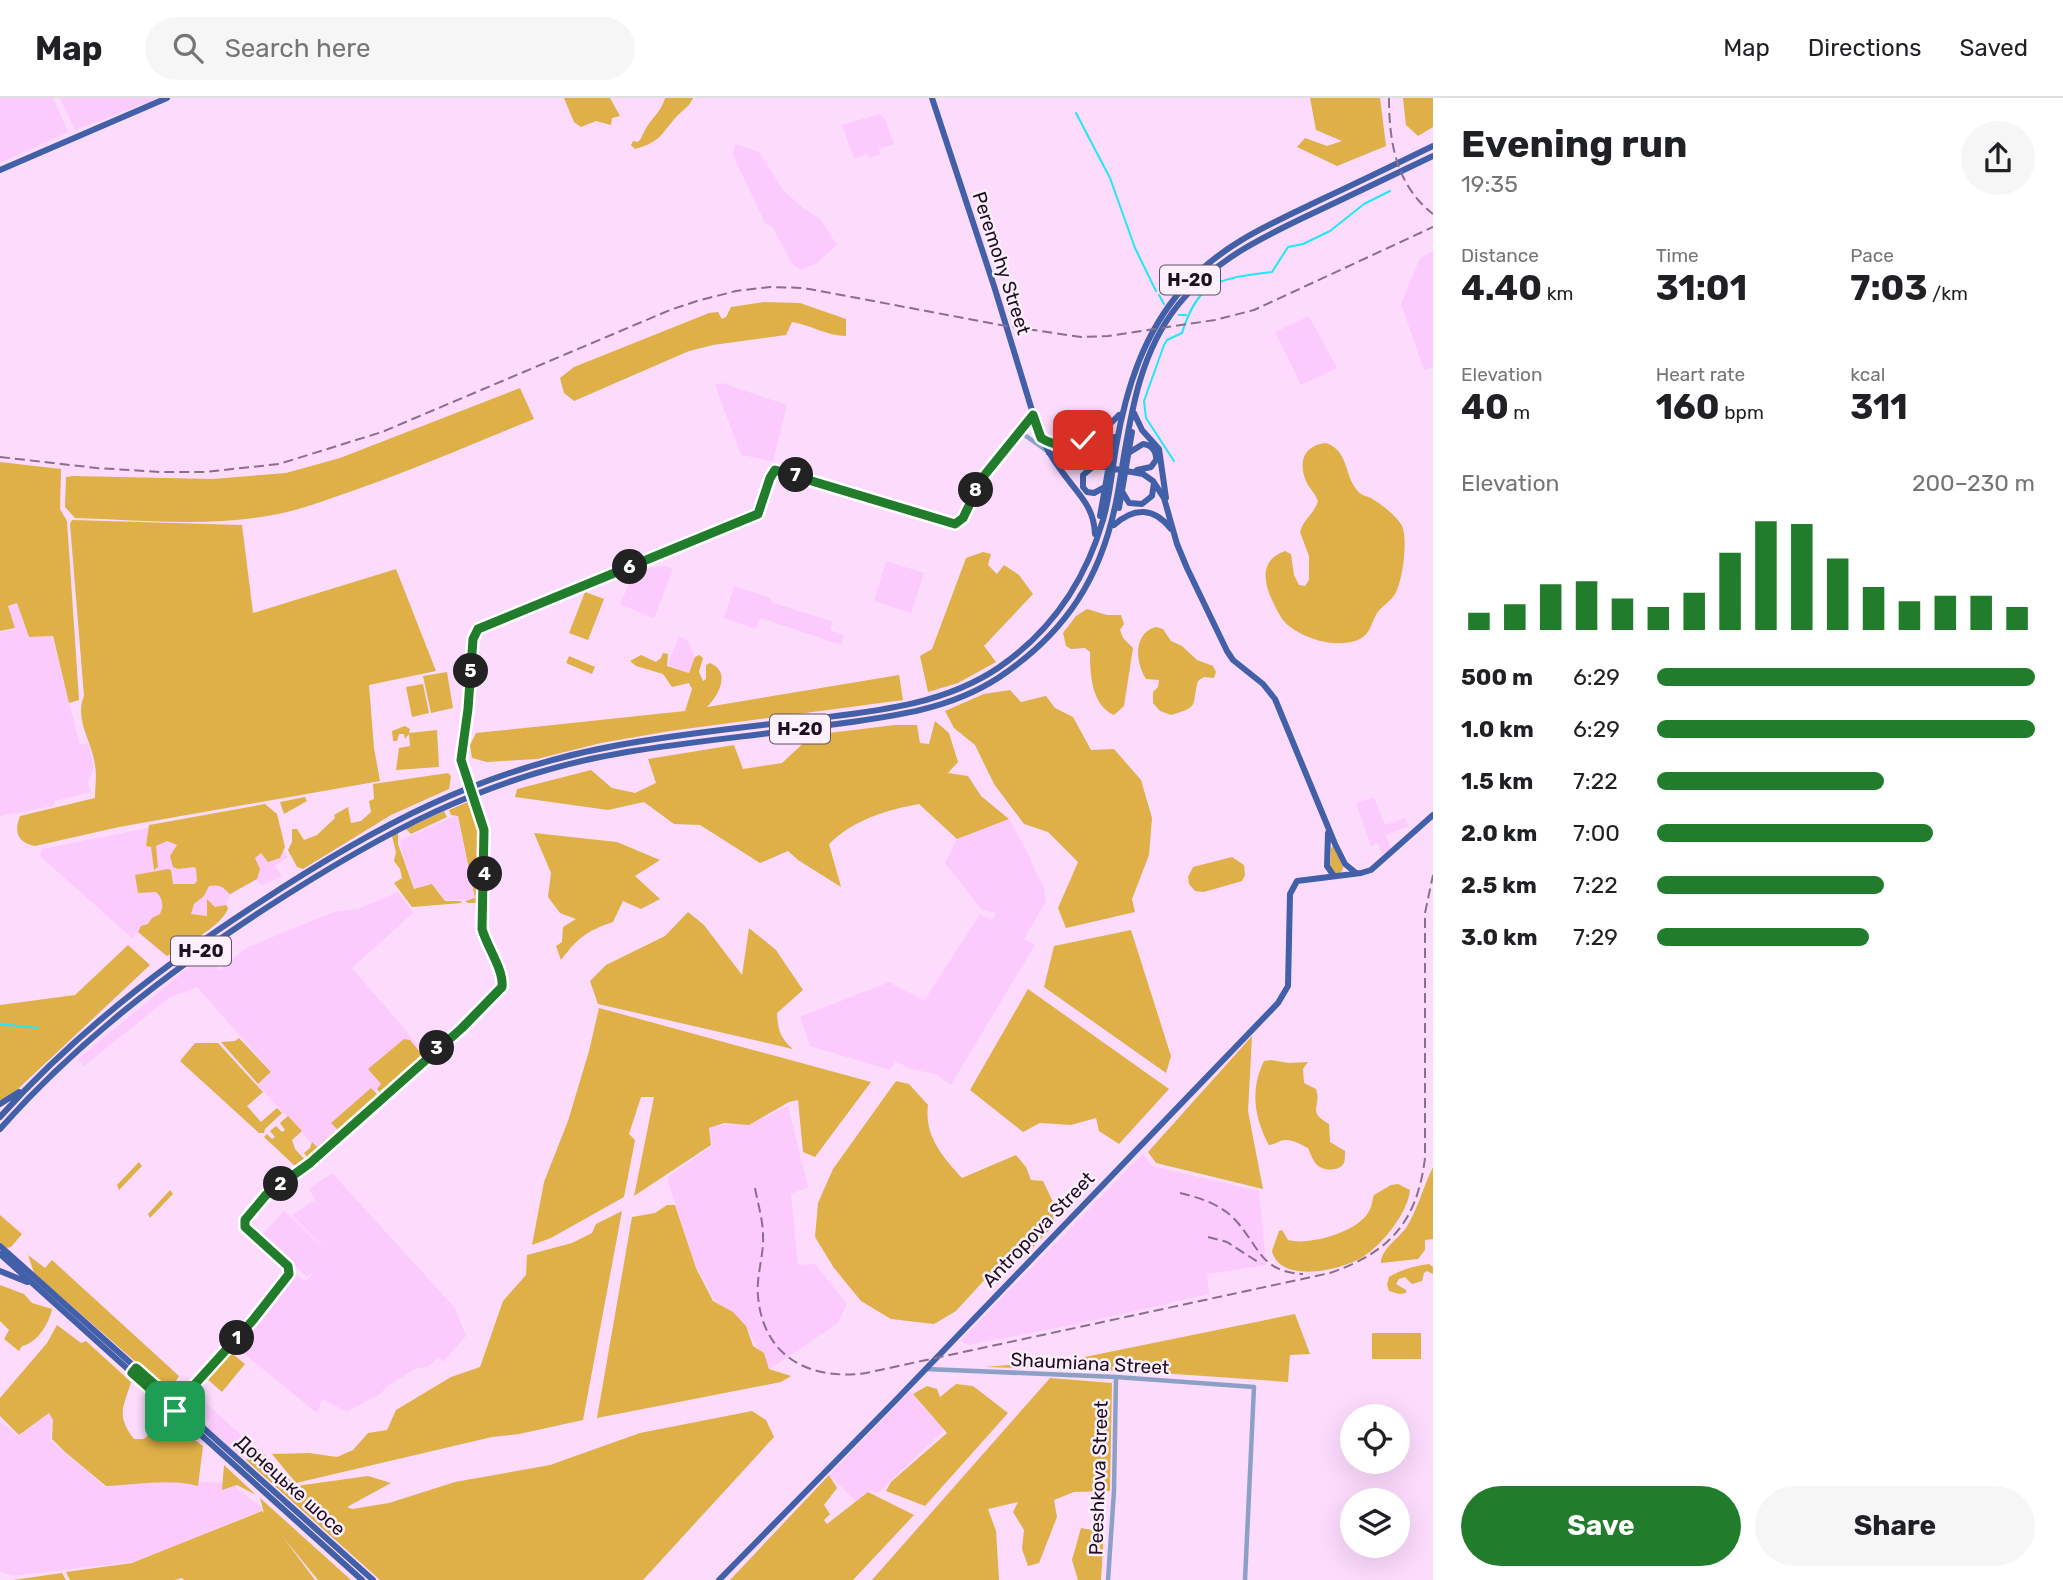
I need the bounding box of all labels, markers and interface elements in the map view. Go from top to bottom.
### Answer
search box [145,17,635,80]
text: Map [35,29,103,68]
icon: search [169,29,207,67]
text: Search here [225,33,370,64]
text: Map [1723,34,1770,62]
text: Directions [1808,34,1921,62]
text: Saved [1959,34,2028,62]
text: Evening run [1461,121,1687,167]
button: share [1961,121,2035,195]
text: 19:35 [1461,170,1518,198]
street label: Peremohy Street [968,189,1036,338]
text: Distance [1461,244,1539,267]
text: Time [1656,244,1699,267]
text: Pace [1850,244,1894,267]
road number: Н-20 [1160,266,1220,294]
text: 4.40 [1461,267,1542,309]
text: 31:01 [1656,267,1747,309]
text: 7:03 [1850,267,1927,309]
text: km [1542,282,1573,305]
text: /km [1927,282,1968,305]
text: Elevation [1461,363,1542,386]
text: Heart rate [1656,363,1745,386]
text: kcal [1850,363,1885,386]
text: 40 [1461,386,1509,428]
text: 160 [1656,386,1720,428]
text: 311 [1850,386,1908,428]
text: m [1509,401,1530,424]
text: bpm [1720,401,1764,424]
pin [1053,410,1113,470]
icon: check [1064,421,1102,459]
pin: 7 [778,458,814,492]
text: 7 [790,463,801,486]
text: Elevation [1461,469,1560,497]
text: 200–230 m [1912,469,2035,497]
pin: 8 [958,472,993,508]
text: 8 [969,478,982,501]
pin: 6 [612,550,648,584]
text: 6 [623,555,636,578]
pin: 5 [454,654,489,688]
text: 5 [464,659,477,682]
text: 500 m [1461,663,1533,691]
text: 6:29 [1573,663,1620,691]
road number: Н-20 [770,714,830,744]
text: 1.0 km [1461,715,1534,743]
text: 6:29 [1573,715,1620,743]
text: 1.5 km [1461,767,1533,795]
text: 7:22 [1573,767,1618,795]
text: 2.0 km [1461,819,1537,847]
text: 7:00 [1573,819,1620,847]
pin: 4 [468,856,503,892]
text: 4 [478,862,491,885]
text: 2.5 km [1461,871,1537,899]
text: 7:22 [1573,871,1618,899]
text: 3.0 km [1461,923,1538,951]
text: 7:29 [1573,923,1618,951]
road number: Н-20 [171,936,231,966]
pin: 3 [420,1030,454,1066]
text: 3 [430,1036,443,1059]
pin: 2 [264,1166,298,1202]
street label: Antropova Street [977,1166,1100,1292]
text: 2 [274,1172,287,1195]
pin: 1 [219,1320,254,1356]
text: 1 [232,1326,241,1349]
street label: Shaumiana Street [1010,1348,1170,1379]
pin [145,1381,205,1441]
icon: arrive [156,1392,194,1430]
street label: Peeshkova Street [1084,1400,1113,1556]
map controls [1340,1404,1410,1558]
button: locate [1340,1404,1410,1474]
street label: Донецьке шосе [231,1430,350,1541]
button: Save [1461,1486,1741,1566]
button: Share [1755,1486,2035,1566]
button: layers [1340,1488,1410,1558]

